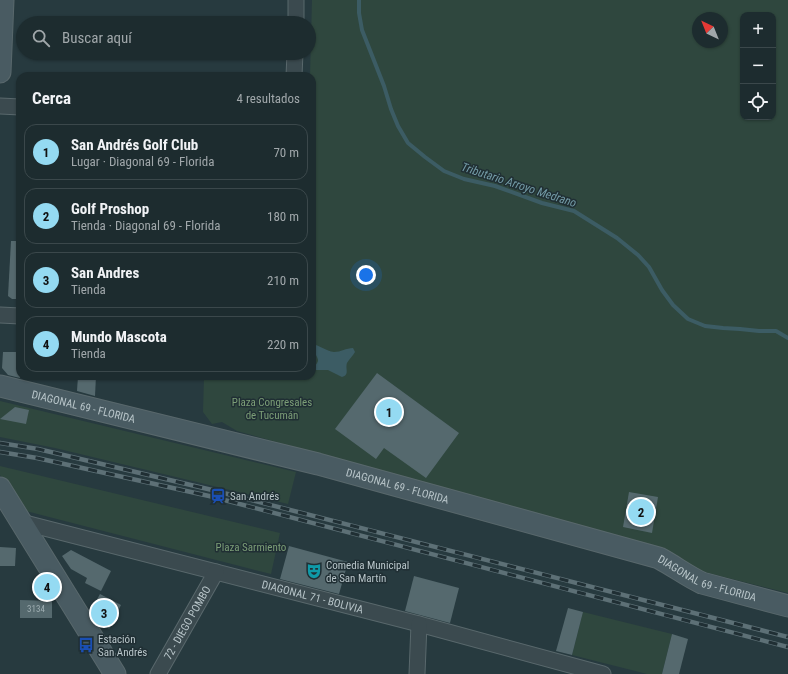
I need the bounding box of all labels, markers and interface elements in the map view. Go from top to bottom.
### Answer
north arrow [692,12,728,48]
map controls [740,12,776,120]
button: + [740,12,776,48]
search box [16,16,316,60]
icon: search [30,27,52,49]
text: Buscar aquí [62,29,132,47]
button: − [740,48,776,84]
button: locate [740,84,776,120]
text: Cerca [32,88,71,108]
text: 4 resultados [236,91,300,106]
text: San Andrés Golf Club [71,136,198,154]
text: 1 [43,145,49,160]
text: 70 m [273,145,299,160]
text: Lugar · Diagonal 69 - Florida [71,154,214,169]
water label: Tributario Arroyo Medrano [460,160,578,210]
text: Golf Proshop [71,200,149,218]
text: 2 [43,209,49,224]
text: 180 m [267,209,299,224]
text: Tienda · Diagonal 69 - Florida [71,218,220,233]
text: San Andres [71,264,139,282]
your location [356,265,376,285]
text: 3 [43,273,49,288]
text: 210 m [267,273,299,288]
text: Tienda [71,282,106,297]
text: Mundo Mascota [71,328,167,346]
text: 4 [43,337,49,352]
text: 220 m [267,337,299,352]
text: Tienda [71,346,106,361]
street label: DIAGONAL 69 - FLORIDA [30,388,137,426]
park label: Plaza Congresales de Tucumán [232,396,312,422]
pin: 1 [376,397,402,427]
street label: DIAGONAL 69 - FLORIDA [345,466,451,506]
station icon: San Andrés [209,487,227,505]
place label: San Andrés [230,490,279,503]
pin: 2 [628,497,654,527]
park label: Plaza Sarmiento [216,541,287,554]
street label: DIAGONAL 69 - FLORIDA [656,552,759,604]
place label: Comedia Municipal de San Martín [326,559,409,585]
theatre icon: Comedia Municipal de San Martín [305,562,323,580]
pin: 4 [34,572,60,602]
street label: DIAGONAL 71 - BOLIVIA [260,577,365,616]
street label: 72 - DIEGO POMBO [161,584,213,662]
pin: 3 [91,598,117,628]
house number: 3134 [27,604,45,614]
place label: Estación San Andrés [98,633,147,659]
bus stop icon: Estación San Andrés [77,636,95,654]

